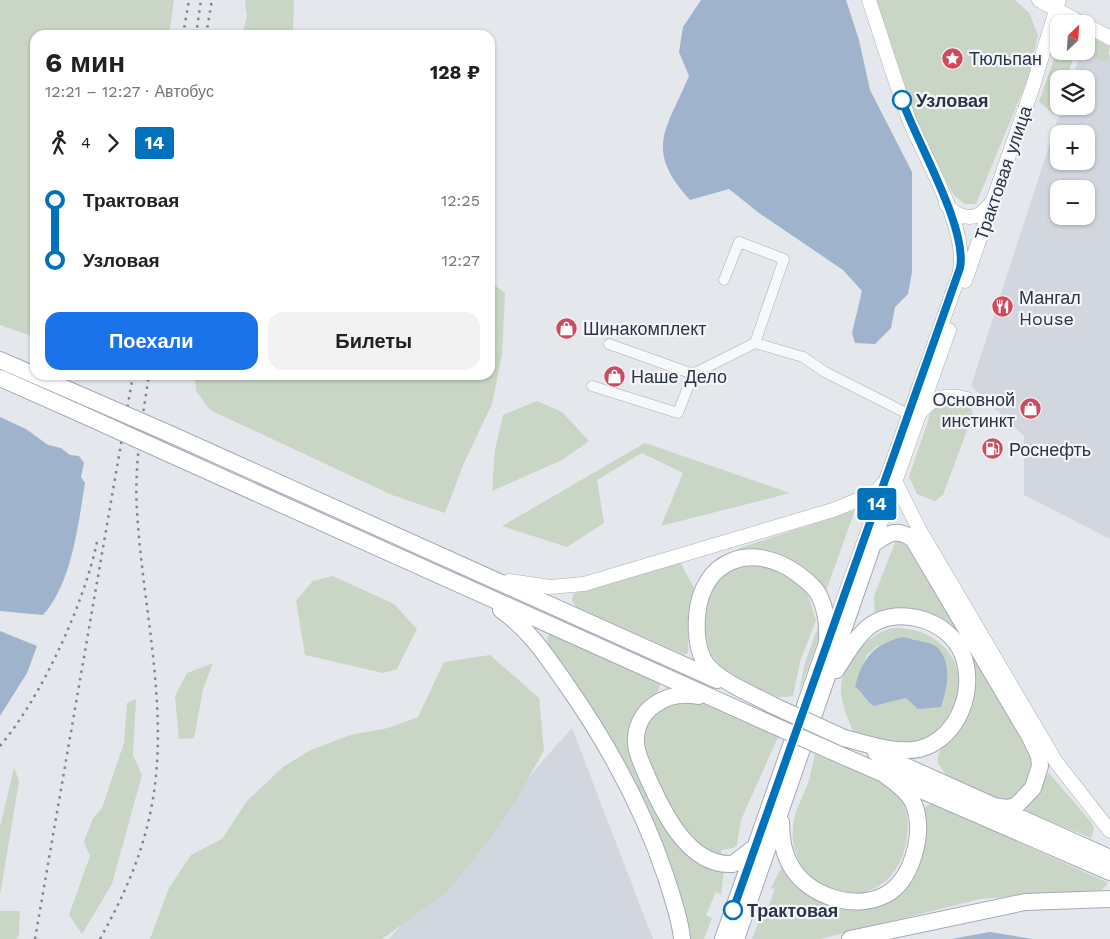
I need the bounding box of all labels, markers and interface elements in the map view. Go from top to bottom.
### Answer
north arrow [1050,15,1095,60]
map controls [1050,15,1095,225]
text: 6 мин [45,46,125,79]
place icon: Тюльпан [941,46,965,70]
place label: Тюльпан [969,48,1042,69]
text: 128 ₽ [430,61,480,84]
button: layers [1050,70,1095,115]
text: 12:21 – 12:27 · Автобус [45,82,214,101]
marker: Узловая [892,90,912,110]
place label: Узловая [916,90,989,111]
street label: Трактовая улица [970,102,1036,243]
button: + [1050,125,1095,170]
icon: walk [45,129,73,157]
icon: forward [99,129,127,157]
text: 14 [145,132,164,153]
text: 4 [81,133,91,152]
button: − [1050,180,1095,225]
text: Трактовая [83,189,179,212]
text: 12:25 [441,191,480,210]
text: Узловая [83,249,160,272]
text: 12:27 [442,251,480,270]
place label: Мангал House [1019,287,1081,329]
restaurant icon: Мангал House [991,295,1015,319]
button: Поехали [45,312,258,370]
button: Билеты [268,312,480,370]
shop icon: Шинакомплект [555,316,579,340]
place label: Шинакомплект [583,318,707,339]
shop icon: Наше Дело [603,364,627,388]
place label: Наше Дело [631,366,727,387]
place label: Основной инстинкт [932,389,1015,431]
shop icon: Основной инстинкт [1019,397,1043,421]
fuel station icon: Роснефть [981,437,1005,461]
place label: Роснефть [1009,439,1091,460]
line badge: 14 [854,488,900,520]
text: 14 [867,493,887,514]
marker: Трактовая [723,900,743,920]
place label: Трактовая [747,900,838,921]

